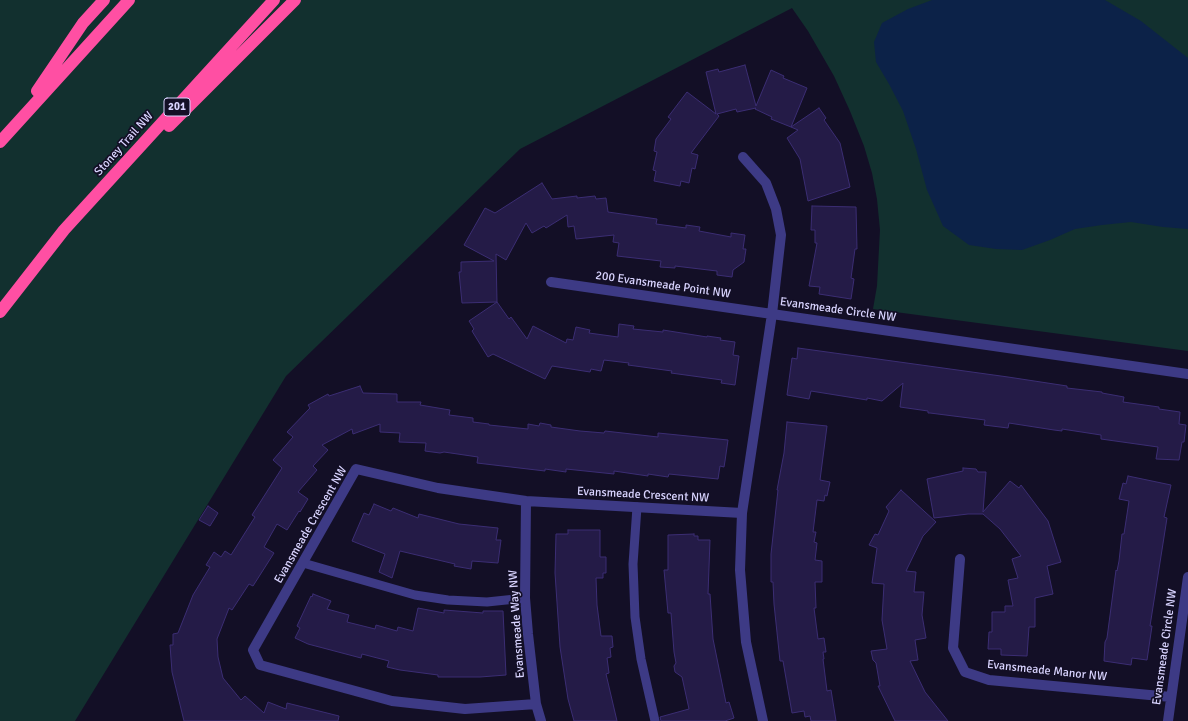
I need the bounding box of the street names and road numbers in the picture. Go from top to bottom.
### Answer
road number: 201 [164,98,190,116]
street label: Stoney Trail NW [91,109,157,179]
street label: 200 Evansmeade Point NW [594,268,732,302]
street label: Evansmeade Circle NW [779,295,897,325]
street label: Evansmeade Crescent NW [272,464,350,586]
street label: Evansmeade Crescent NW [576,484,710,506]
street label: Evansmeade Way NW [506,569,528,679]
street label: Evansmeade Circle NW [1150,588,1180,706]
street label: Evansmeade Manor NW [986,658,1108,684]

